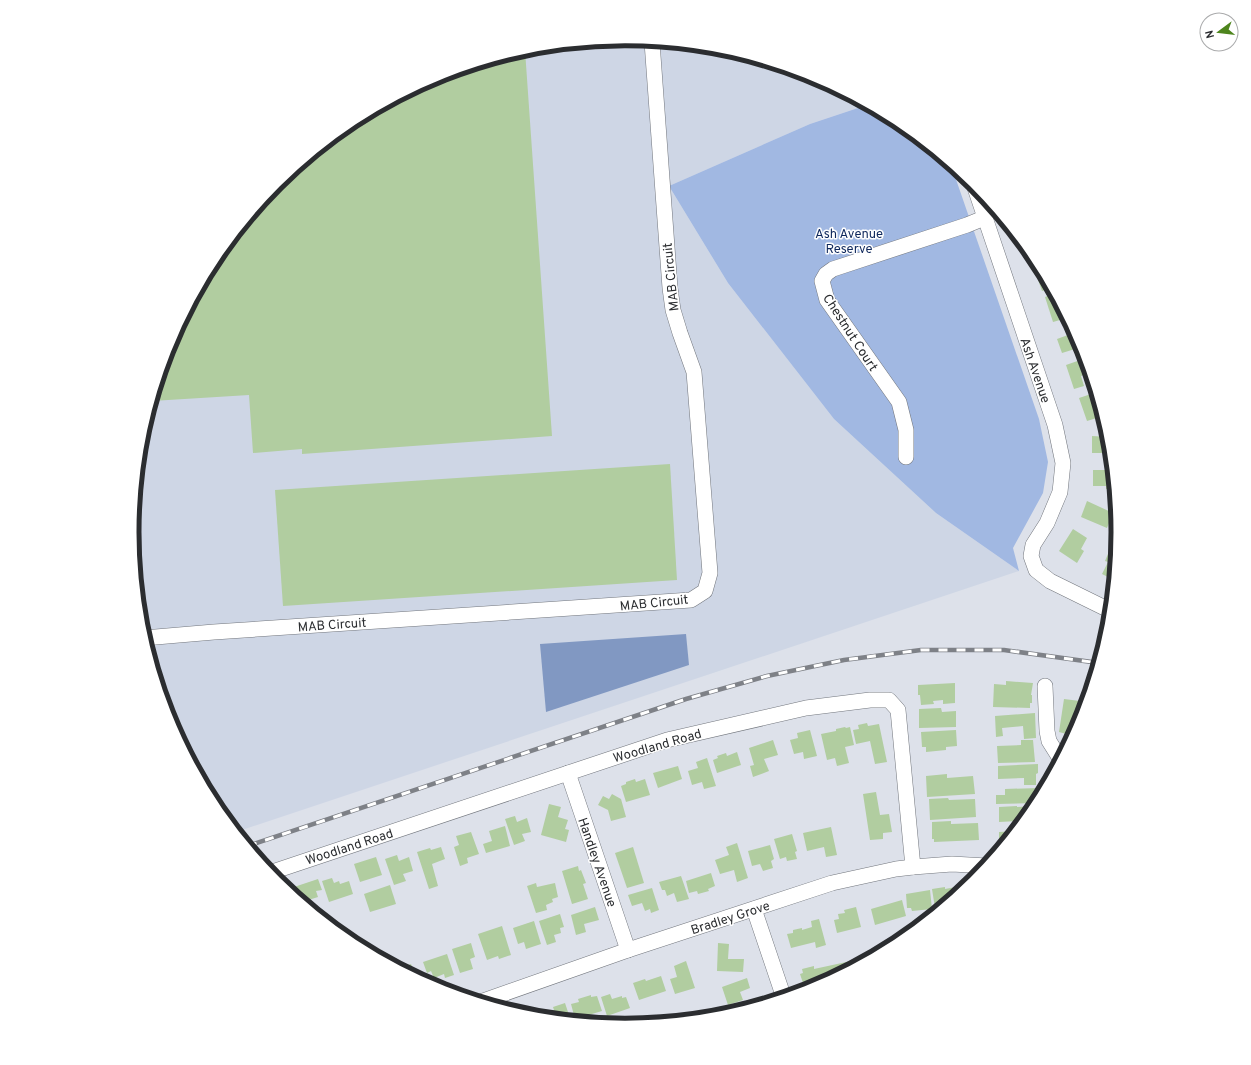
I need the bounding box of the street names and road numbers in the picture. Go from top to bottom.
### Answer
street label: MAB Circuit [660,242,684,312]
street label: Chestnut Court [818,291,880,375]
street label: Ash Avenue [1015,336,1053,405]
street label: MAB Circuit [619,592,689,616]
street label: MAB Circuit [297,616,367,636]
street label: Woodland Road [611,727,704,767]
street label: Handley Avenue [573,816,619,909]
street label: Woodland Road [304,826,395,870]
street label: Bradley Grove [689,899,772,939]

